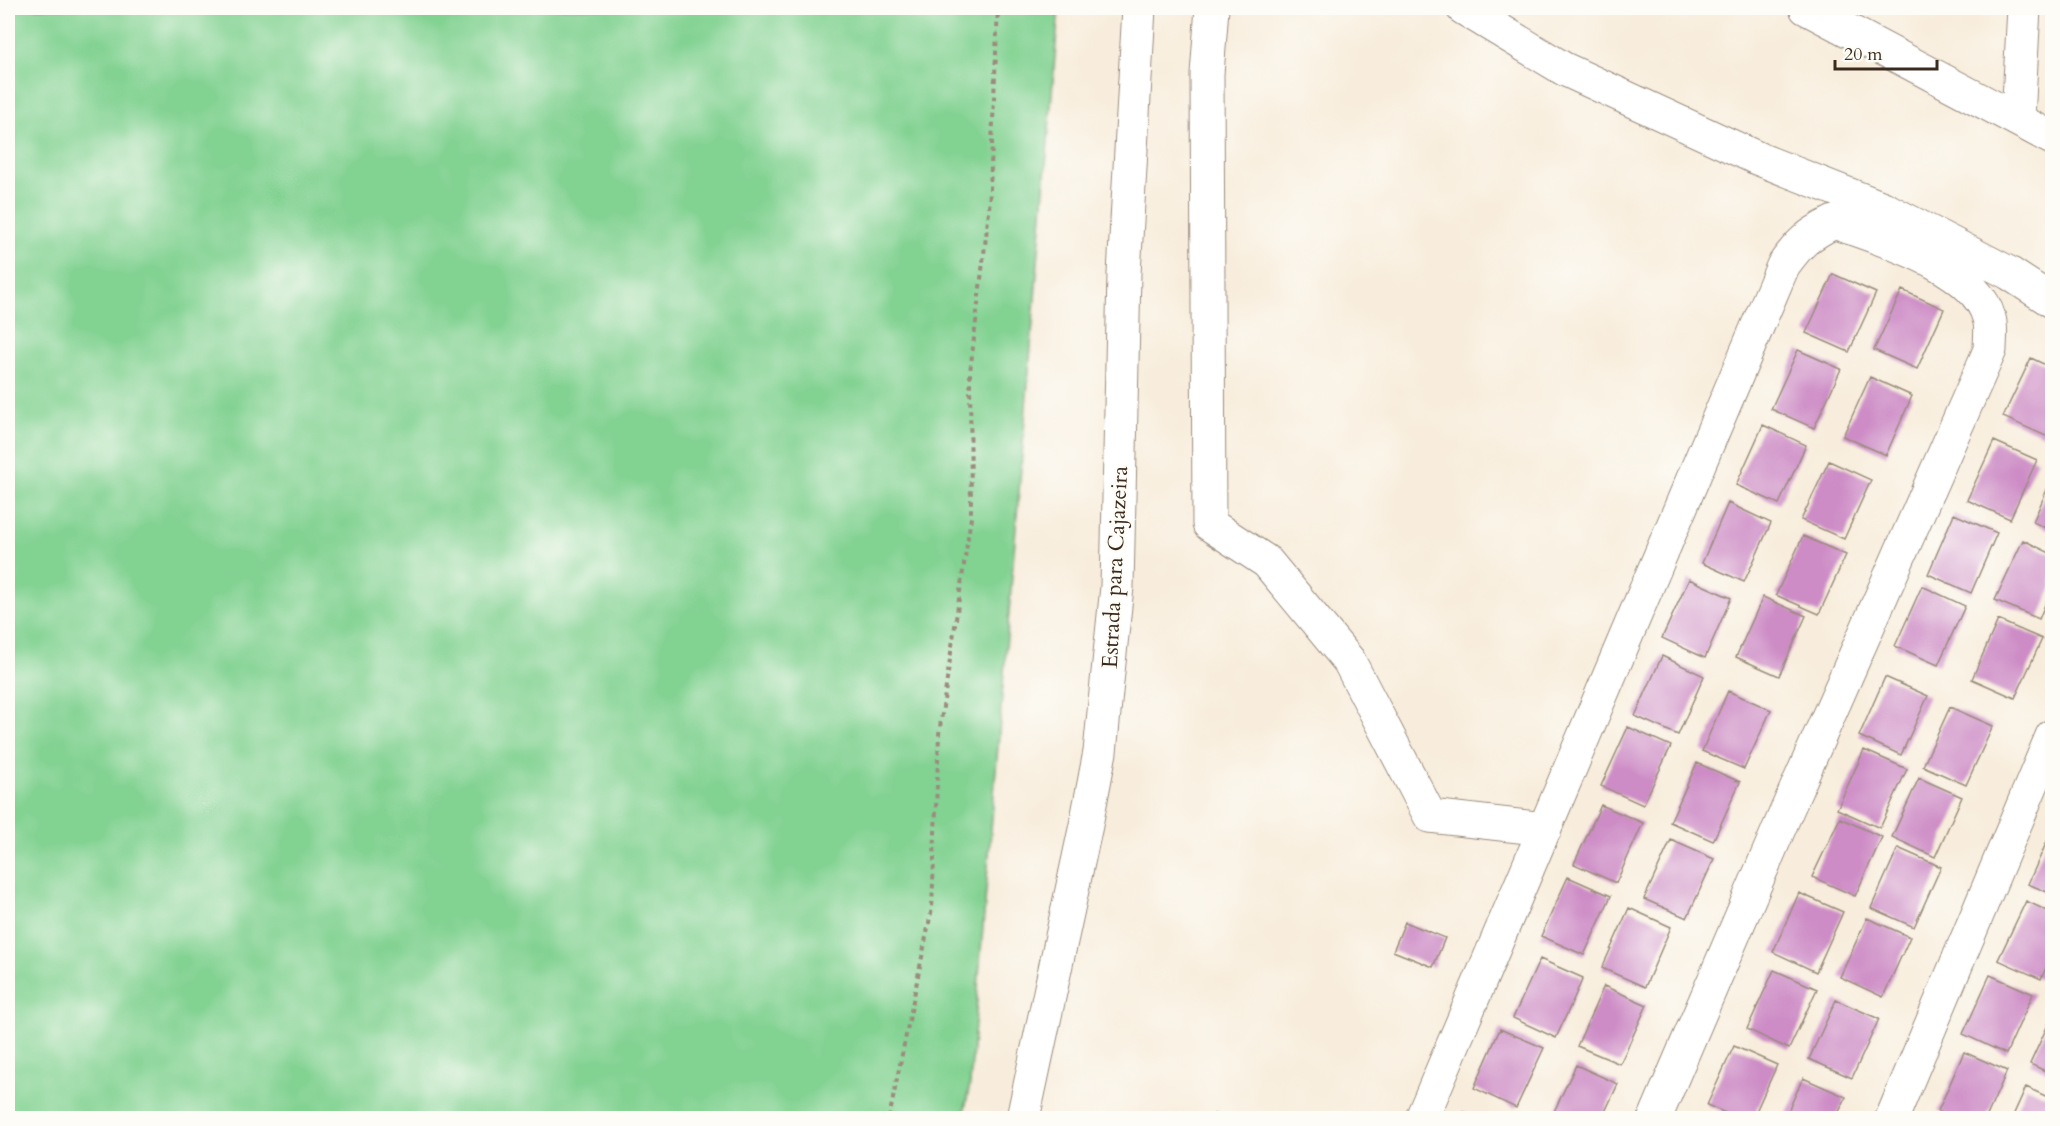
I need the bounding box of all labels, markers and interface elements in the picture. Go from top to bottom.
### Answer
scale bar [1835,33,1937,71]
text: 20 m [1844,42,1883,67]
street label: Estrada para Cajazeira [1095,465,1135,669]

